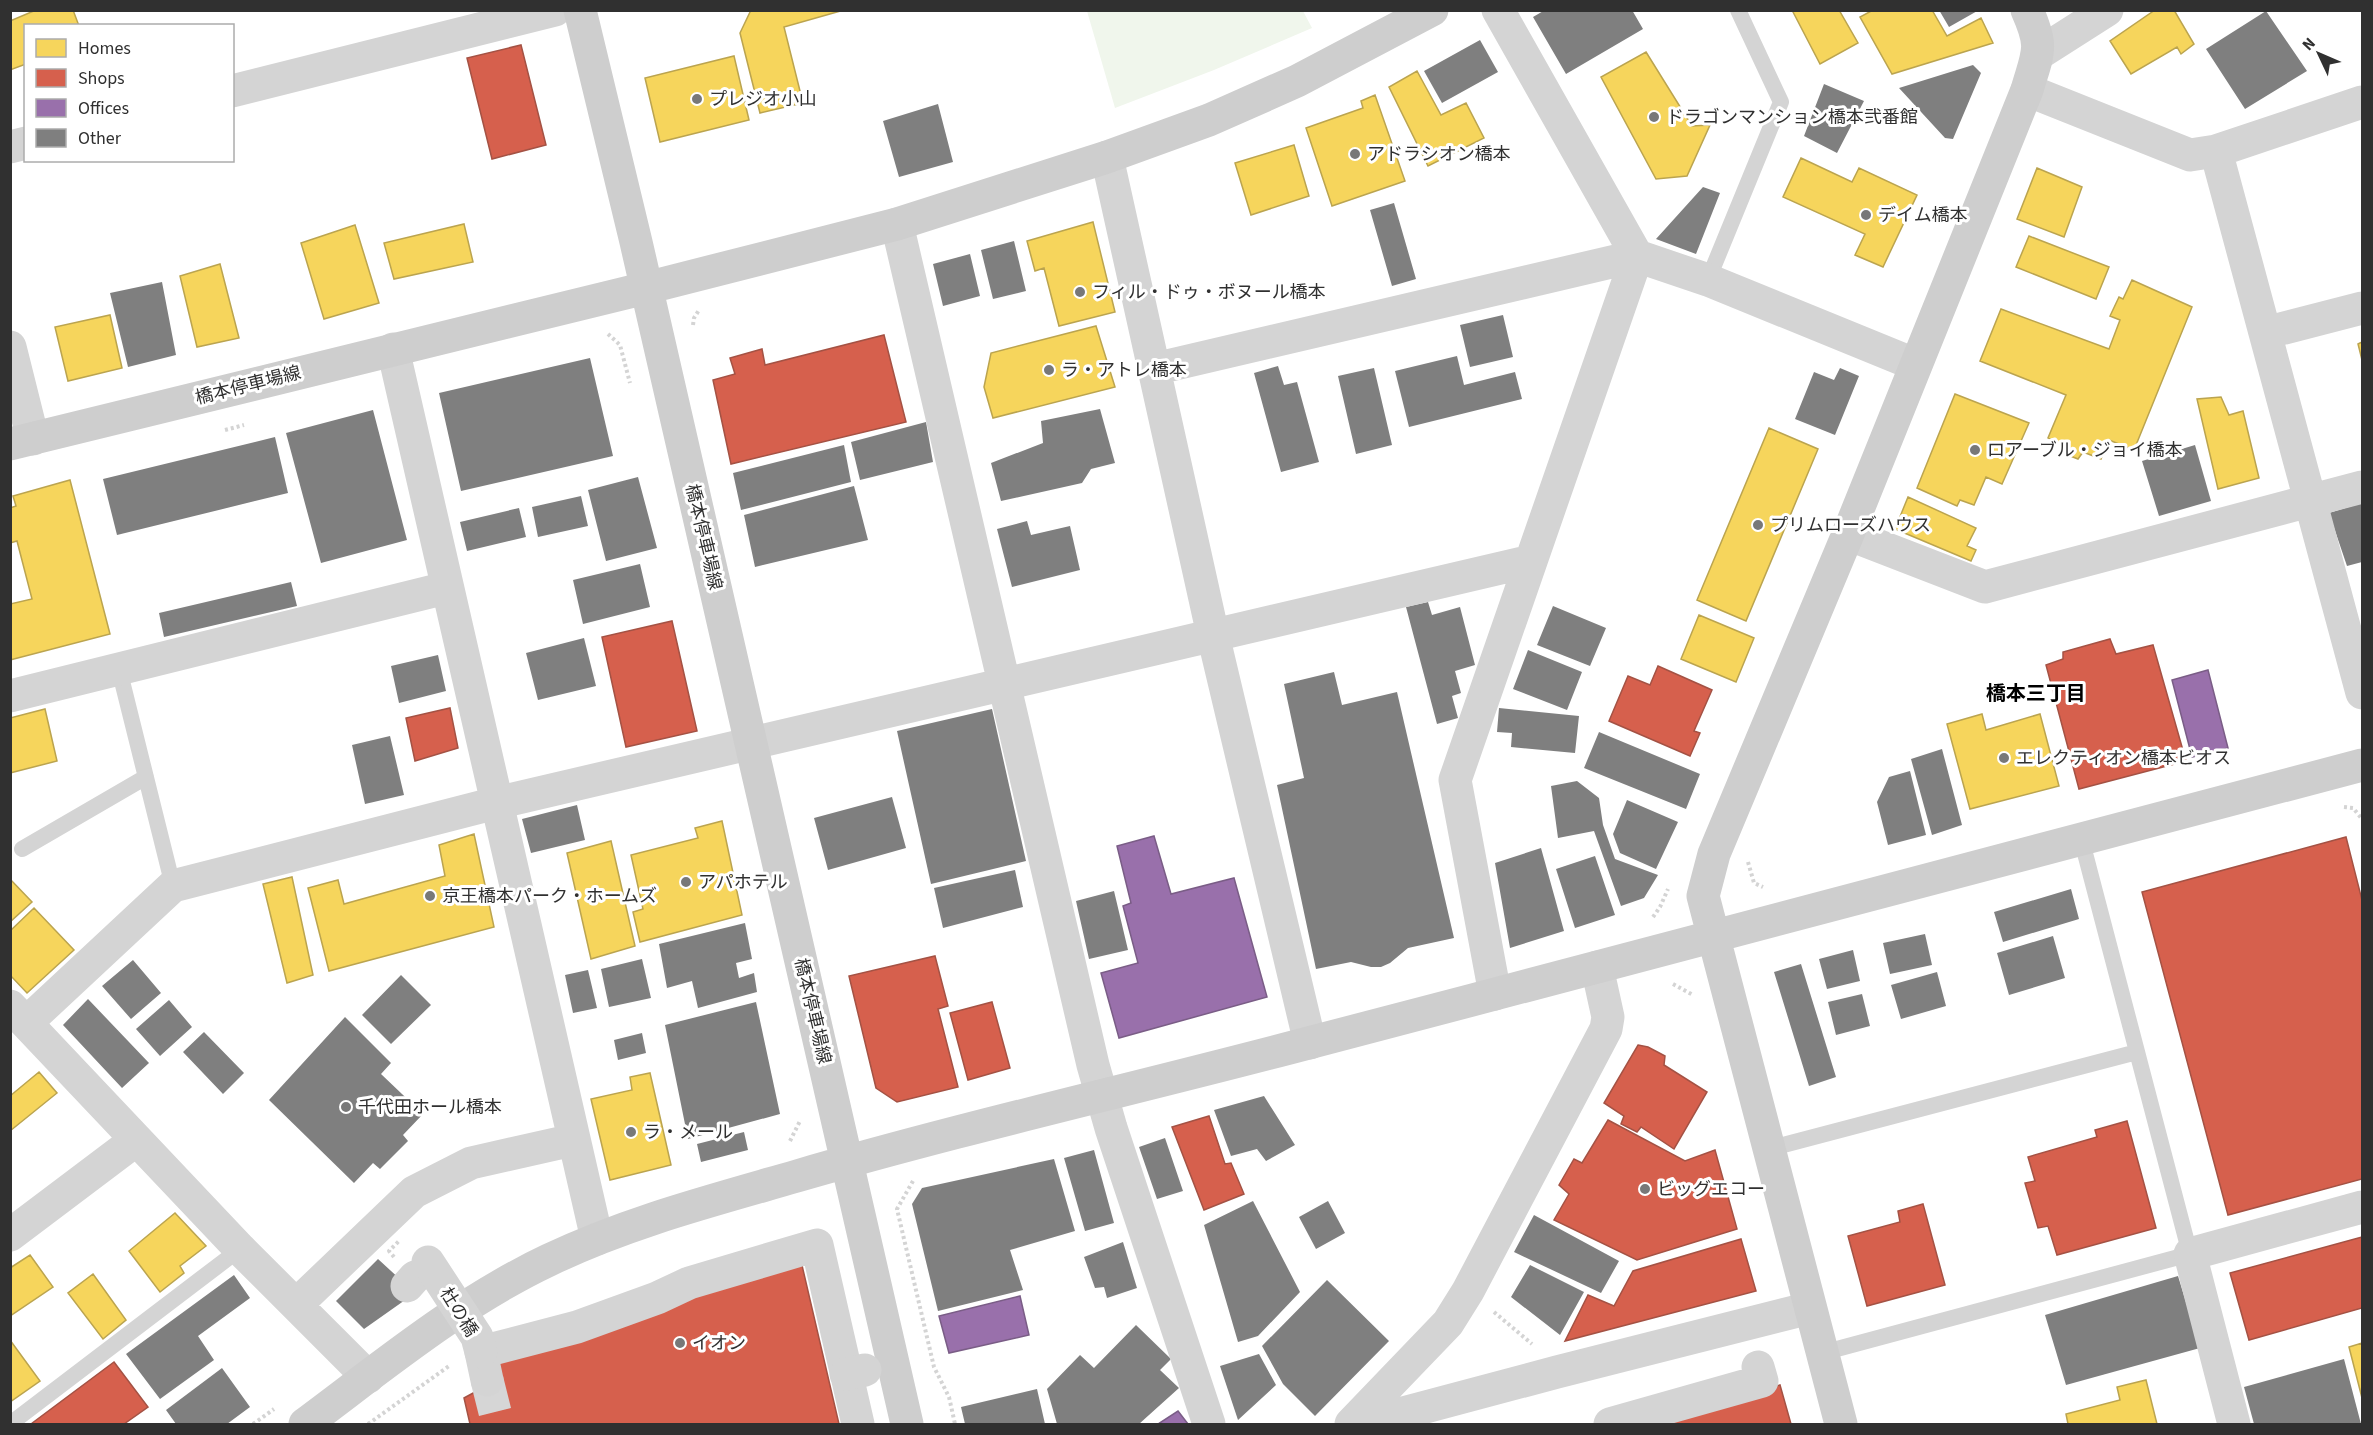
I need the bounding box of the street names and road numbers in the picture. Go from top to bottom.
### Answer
street label: 橋本停車場線 [193,360,304,411]
street label: 橋本停車場線 [679,482,728,593]
street label: 橋本停車場線 [788,956,837,1067]
street label: 杜の橋 [434,1283,483,1342]

